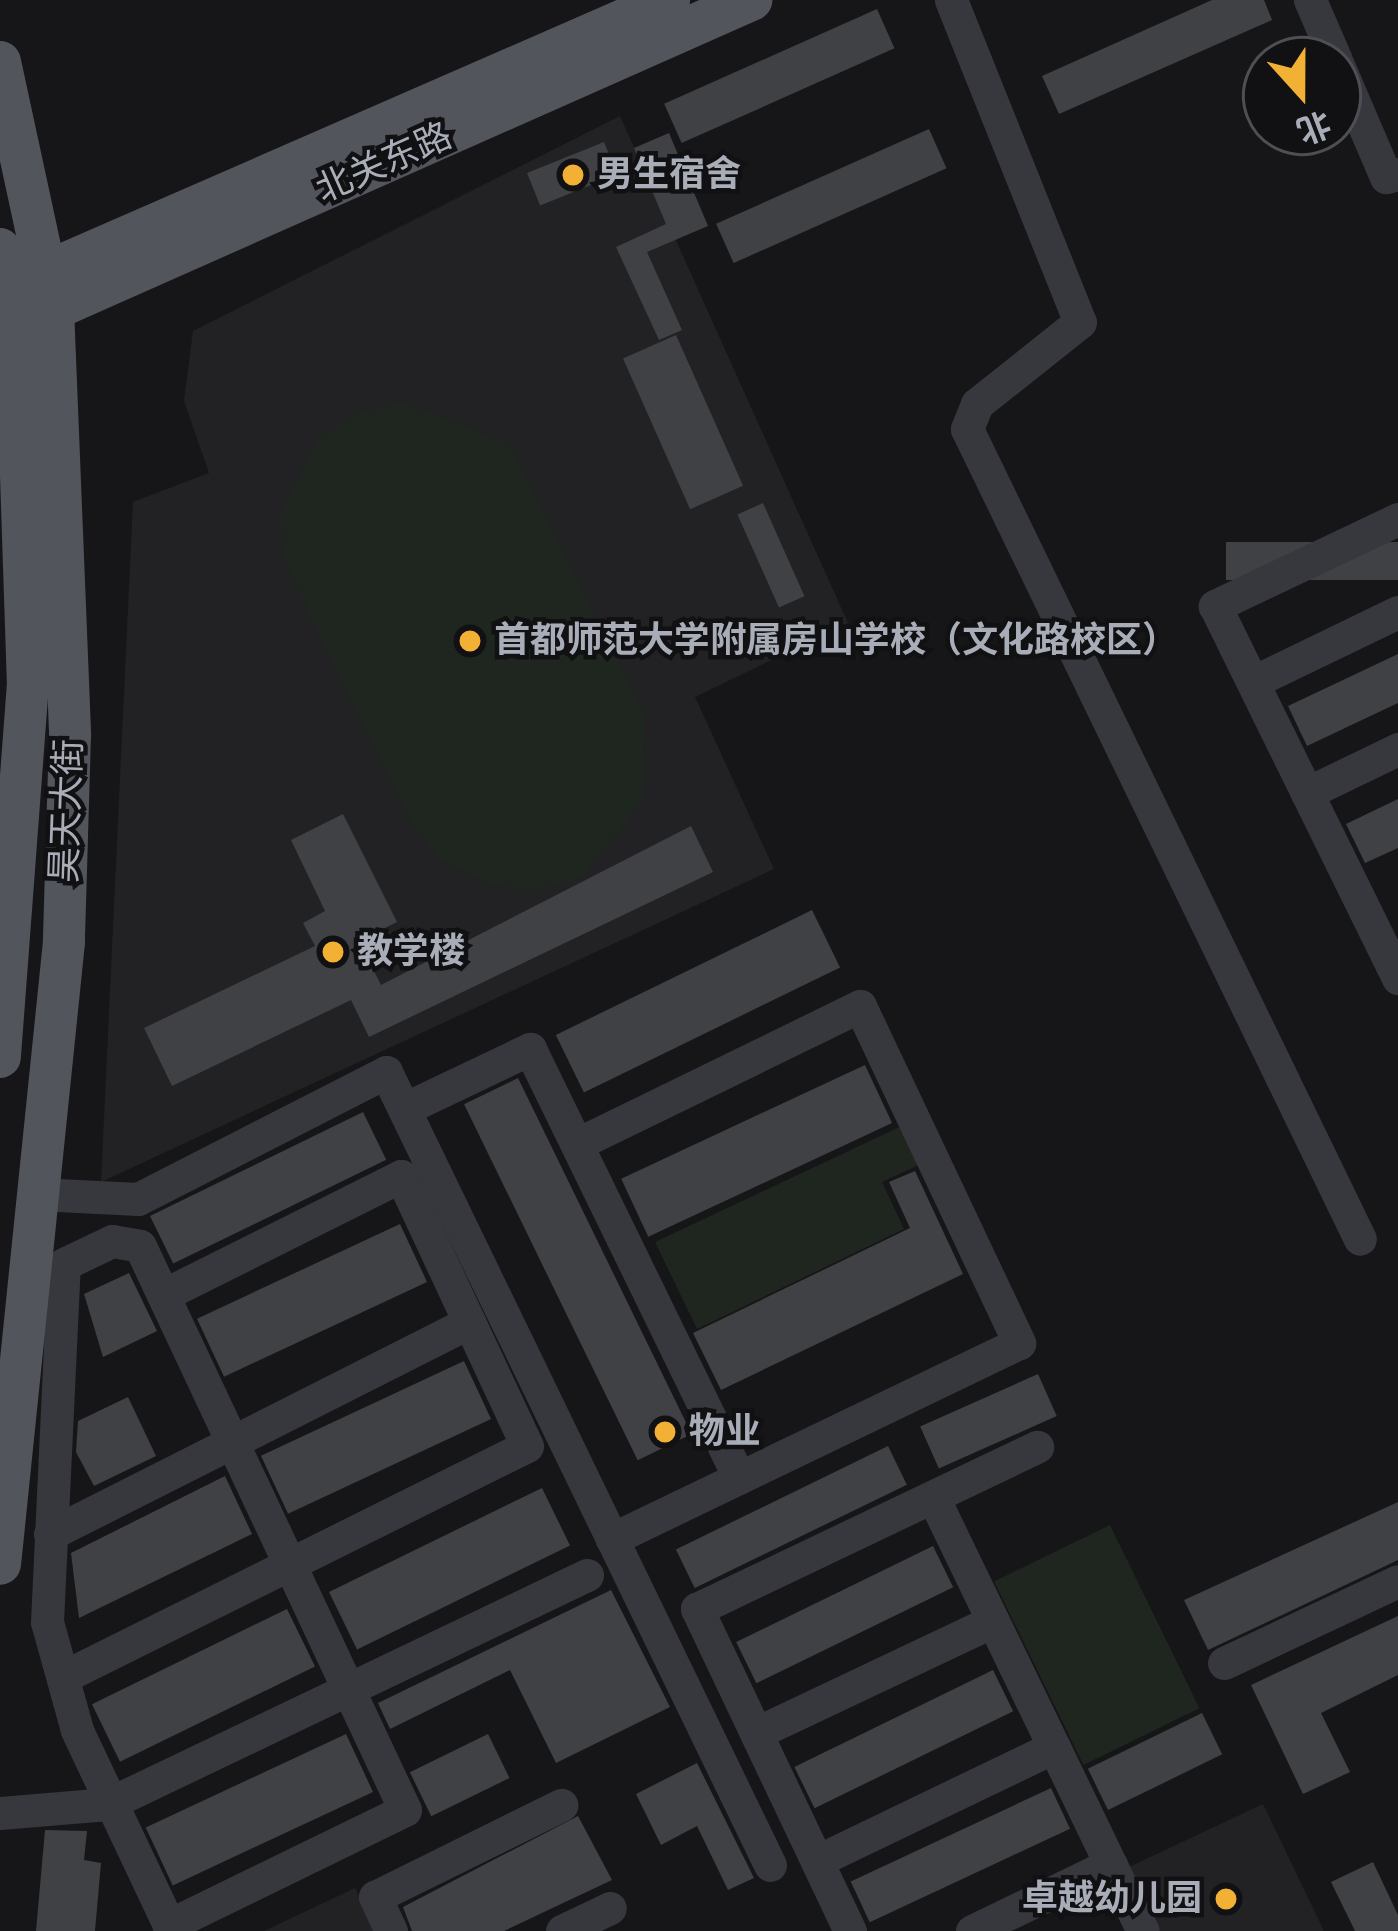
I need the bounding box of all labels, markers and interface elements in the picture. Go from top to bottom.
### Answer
north arrow [1242,36,1362,156]
text: 北 [1292,103,1336,151]
street label: 北关东路 [309,114,459,212]
place label: 男生宿舍 [597,153,741,197]
marker: 男生宿舍 [560,162,586,188]
place label: 首都师范大学附属房山学校（文化路校区） [494,619,1178,663]
marker: 首都师范大学附属房山学校（文化路校区） [457,628,483,654]
street label: 昊天大街 [43,738,91,884]
place label: 教学楼 [357,930,465,974]
marker: 教学楼 [320,939,346,965]
place label: 物业 [689,1410,761,1454]
marker: 物业 [652,1419,678,1445]
place label: 卓越幼儿园 [1022,1877,1202,1921]
marker: 卓越幼儿园 [1213,1886,1239,1912]

